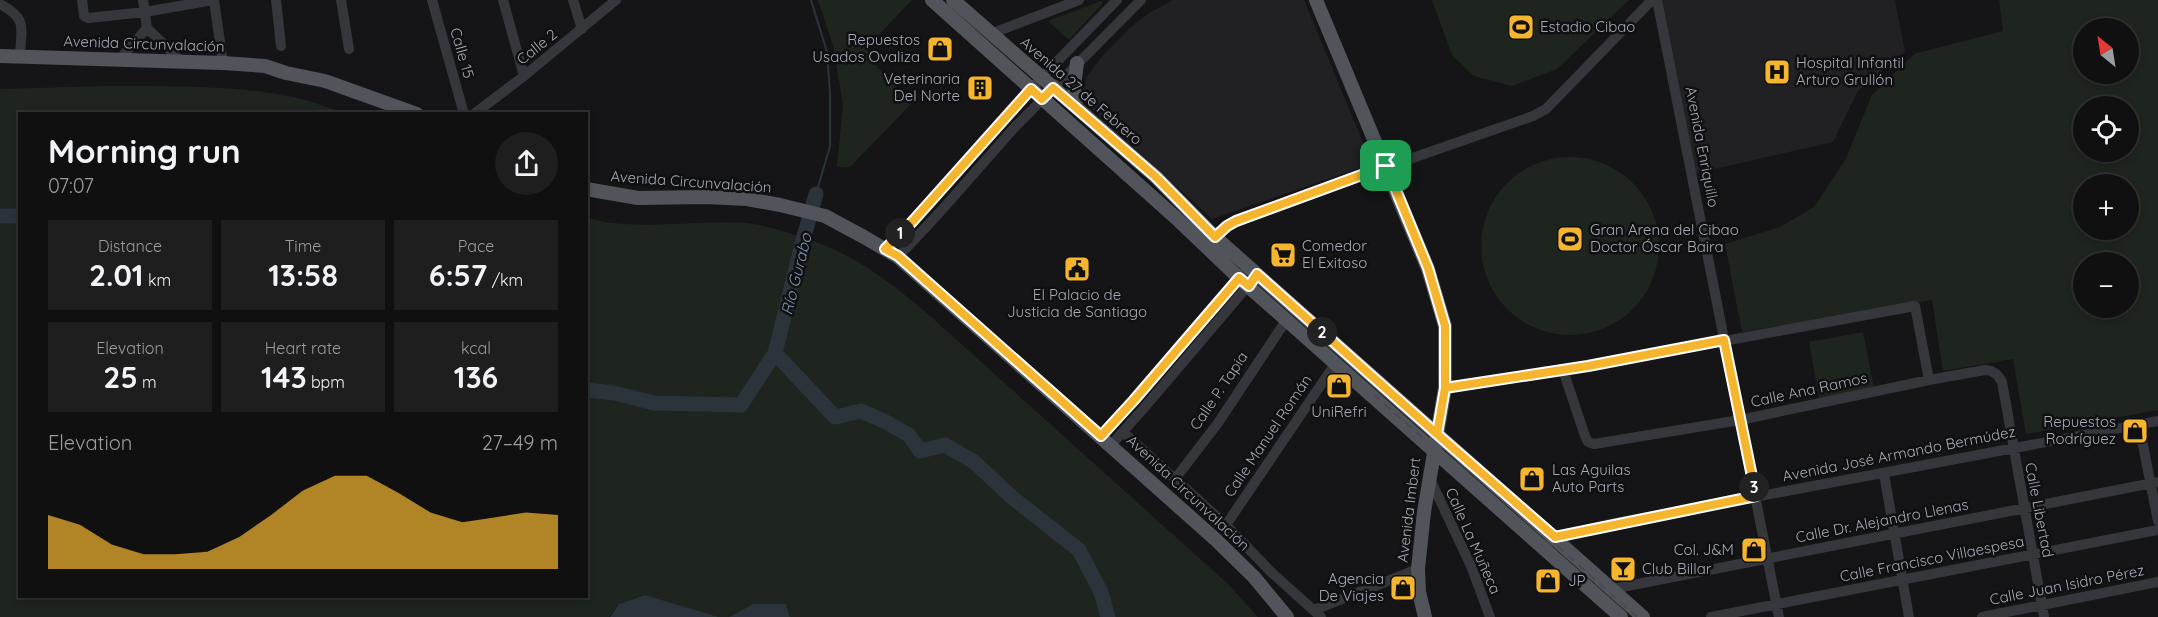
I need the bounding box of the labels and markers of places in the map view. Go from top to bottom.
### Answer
sports icon: Estadio Cibao [1506,12,1536,42]
place label: Estadio Cibao [1540,17,1635,36]
place label: Repuestos Usados Ovaliza [812,30,920,66]
shop icon: Repuestos Usados Ovaliza [925,34,955,64]
place label: Hospital Infantil Arturo Grullón [1796,53,1904,89]
hospital icon: Hospital Infantil Arturo Grullón [1762,57,1792,87]
place label: Veterinaria Del Norte [884,69,960,105]
building icon: Veterinaria Del Norte [965,73,995,103]
pin [1360,140,1411,191]
pin: 1 [885,218,915,248]
place label: Gran Arena del Cibao Doctor Óscar Baira [1590,220,1739,256]
sports icon: Gran Arena del Cibao Doctor Óscar Baira [1555,224,1585,254]
place label: Comedor El Exitoso [1302,236,1367,272]
supermarket icon: Comedor El Exitoso [1268,240,1298,270]
public building icon: El Palacio de Justicia de Santiago [1062,254,1092,284]
place label: El Palacio de Justicia de Santiago [1007,285,1147,321]
pin: 2 [1307,317,1337,347]
shop icon: UniRefri [1324,371,1354,401]
place label: UniRefri [1311,402,1367,421]
place label: Repuestos Rodríguez [2043,412,2116,448]
shop icon: Repuestos Rodríguez [2120,416,2150,446]
place label: Las Aguilas Auto Parts [1552,460,1630,496]
shop icon: Las Aguilas Auto Parts [1517,464,1547,494]
pin: 3 [1739,472,1769,502]
shop icon: Col. J&M [1739,535,1769,565]
place label: Col. J&M [1674,540,1734,559]
bar icon: Club Billar [1608,554,1638,584]
place label: Club Billar [1642,559,1712,578]
shop icon: JP [1533,566,1563,596]
place label: Agencia De Viajes [1319,569,1384,605]
place label: JP [1568,571,1586,590]
shop icon: Agencia De Viajes [1388,573,1418,603]

